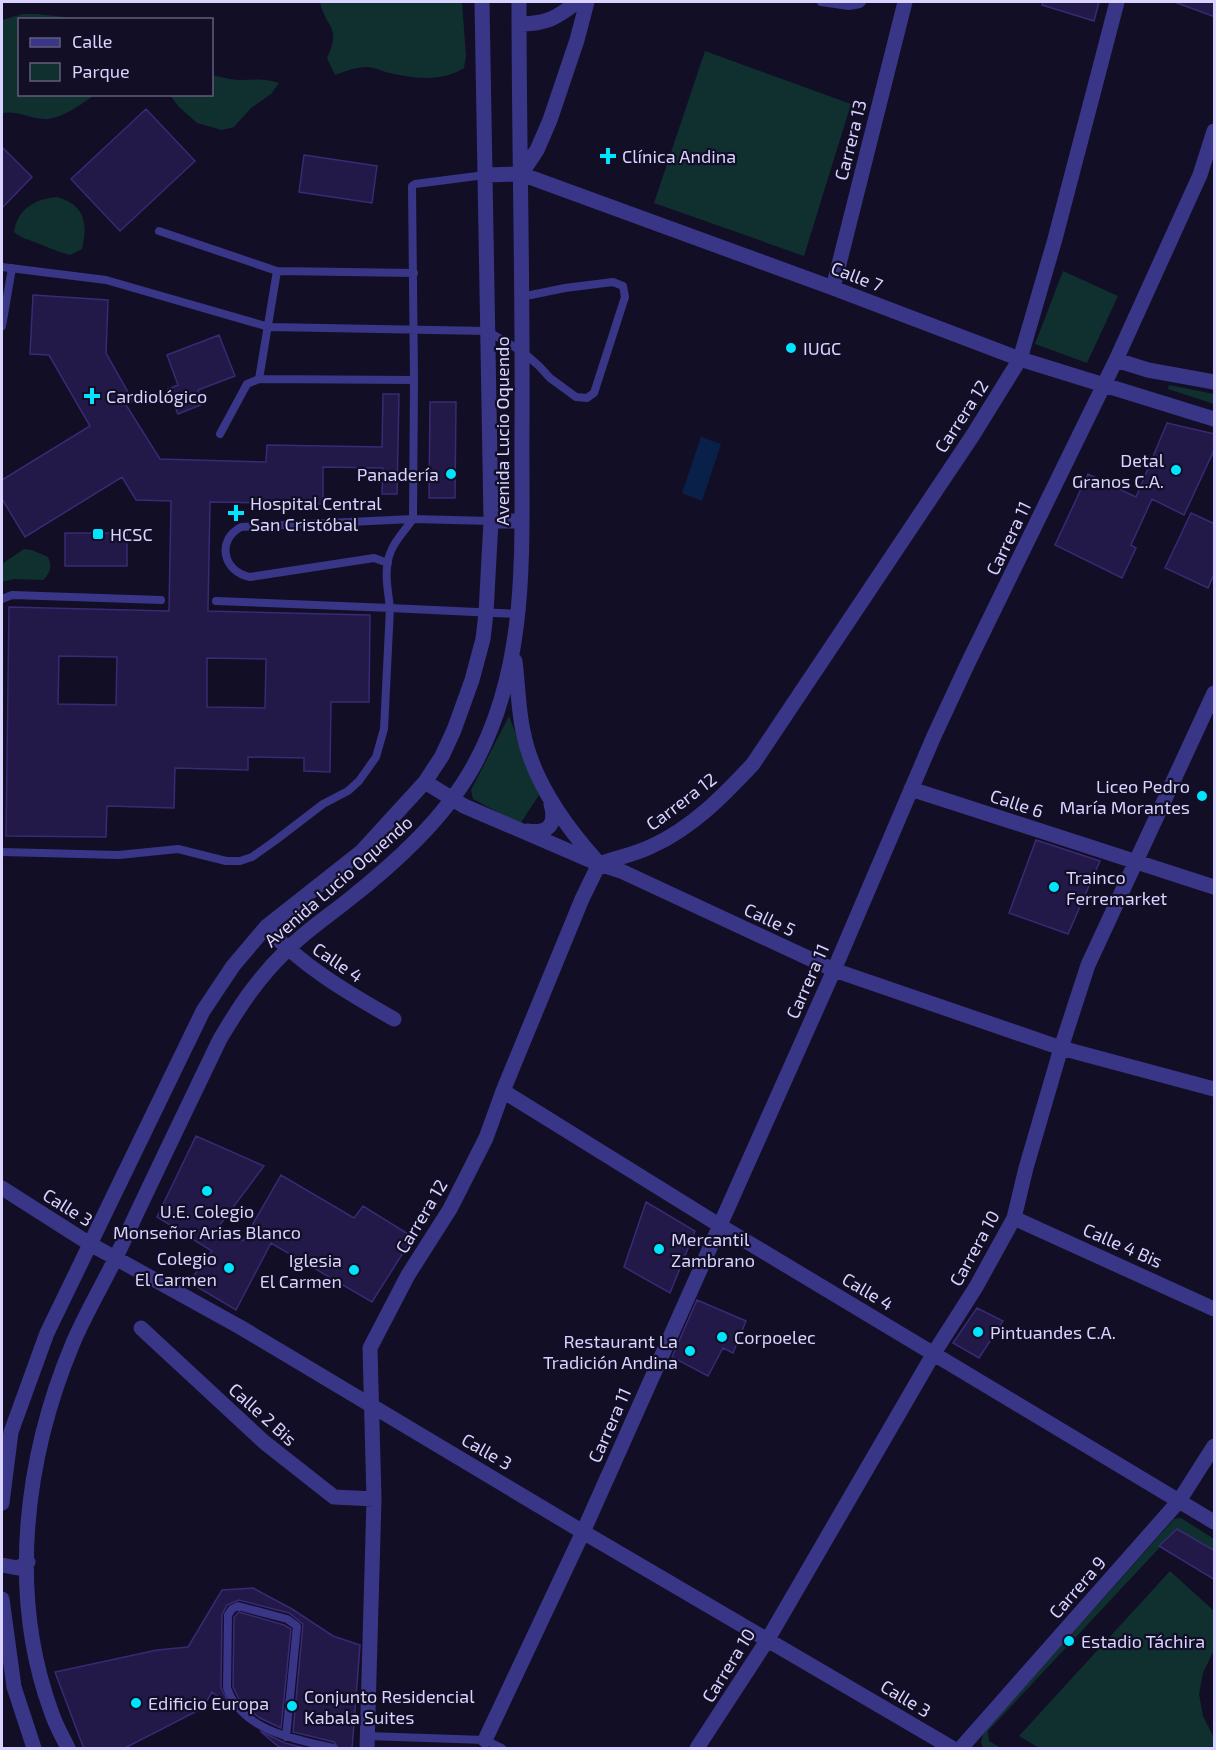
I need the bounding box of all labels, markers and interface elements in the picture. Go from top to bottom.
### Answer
legend [18,18,213,96]
text: Calle [72,30,113,52]
text: Parque [72,60,130,82]
street label: Carrera 13 [829,97,871,183]
place label: Clínica Andina [622,145,736,167]
marker: Clínica Andina [599,147,617,165]
street label: Calle 7 [828,256,886,296]
street label: Avenida Lucio Oquendo [491,336,513,526]
place label: IUGC [803,337,841,359]
marker: IUGC [784,341,798,355]
street label: Carrera 12 [929,375,993,457]
place label: Cardiológico [106,385,207,407]
marker: Cardiológico [83,387,101,405]
place label: Detal Granos C.A. [1072,449,1165,492]
place label: Panadería [357,463,439,485]
marker: Detal Granos C.A. [1169,463,1183,477]
marker: Panadería [444,467,458,481]
place label: Hospital Central San Cristóbal [250,492,382,535]
street label: Carrera 11 [981,497,1035,579]
marker: Hospital Central San Cristóbal [227,504,245,522]
place label: HCSC [110,523,153,545]
marker: HCSC [91,527,105,541]
street label: Carrera 12 [641,767,721,835]
place label: Liceo Pedro María Morantes [1060,775,1190,818]
street label: Calle 6 [988,784,1046,822]
marker: Liceo Pedro María Morantes [1195,789,1209,803]
street label: Avenida Lucio Oquendo [259,811,417,951]
place label: Trainco Ferremarket [1066,866,1167,909]
marker: Trainco Ferremarket [1047,880,1061,894]
street label: Calle 5 [741,898,799,940]
street label: Calle 4 [309,937,367,987]
street label: Carrera 11 [781,940,833,1022]
street label: Carrera 12 [390,1175,452,1257]
street label: Calle 3 [39,1183,97,1231]
marker: U.E. Colegio Monseñor Arias Blanco [200,1184,214,1198]
place label: U.E. Colegio Monseñor Arias Blanco [113,1200,301,1243]
street label: Carrera 10 [944,1206,1004,1290]
street label: Calle 4 Bis [1080,1218,1166,1272]
place label: Mercantil Zambrano [671,1228,755,1271]
marker: Mercantil Zambrano [652,1242,666,1256]
place label: Colegio El Carmen [135,1247,217,1290]
place label: Iglesia El Carmen [260,1249,342,1292]
marker: Colegio El Carmen [222,1261,236,1275]
marker: Iglesia El Carmen [347,1263,361,1277]
street label: Calle 4 [839,1267,897,1315]
place label: Pintuandes C.A. [990,1321,1116,1343]
marker: Pintuandes C.A. [971,1325,985,1339]
place label: Corpoelec [734,1326,816,1348]
place label: Restaurant La Tradición Andina [543,1330,678,1373]
marker: Corpoelec [715,1330,729,1344]
marker: Restaurant La Tradición Andina [683,1344,697,1358]
street label: Calle 2 Bis [225,1378,301,1450]
street label: Carrera 11 [583,1384,635,1466]
street label: Calle 3 [458,1428,516,1474]
street label: Carrera 9 [1044,1551,1110,1623]
street label: Carrera 10 [697,1624,759,1706]
place label: Estadio Táchira [1081,1630,1205,1652]
marker: Estadio Táchira [1062,1634,1076,1648]
street label: Calle 3 [877,1675,935,1721]
place label: Conjunto Residencial Kabala Suites [304,1685,475,1728]
place label: Edificio Europa [148,1692,269,1714]
marker: Edificio Europa [129,1696,143,1710]
marker: Conjunto Residencial Kabala Suites [285,1699,299,1713]

